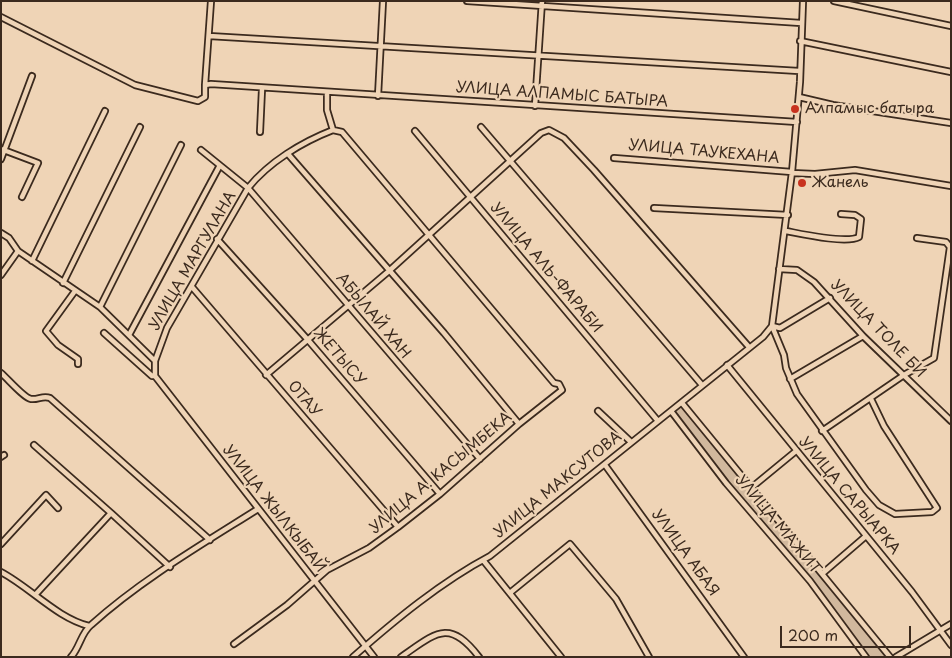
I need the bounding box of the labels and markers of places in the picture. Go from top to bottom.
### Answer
place label: Алпамыс батыра [805,100,934,118]
marker: Алпамыс батыра [789,103,801,115]
place label: Жанель [812,174,868,192]
marker: Жанель [796,177,808,189]

